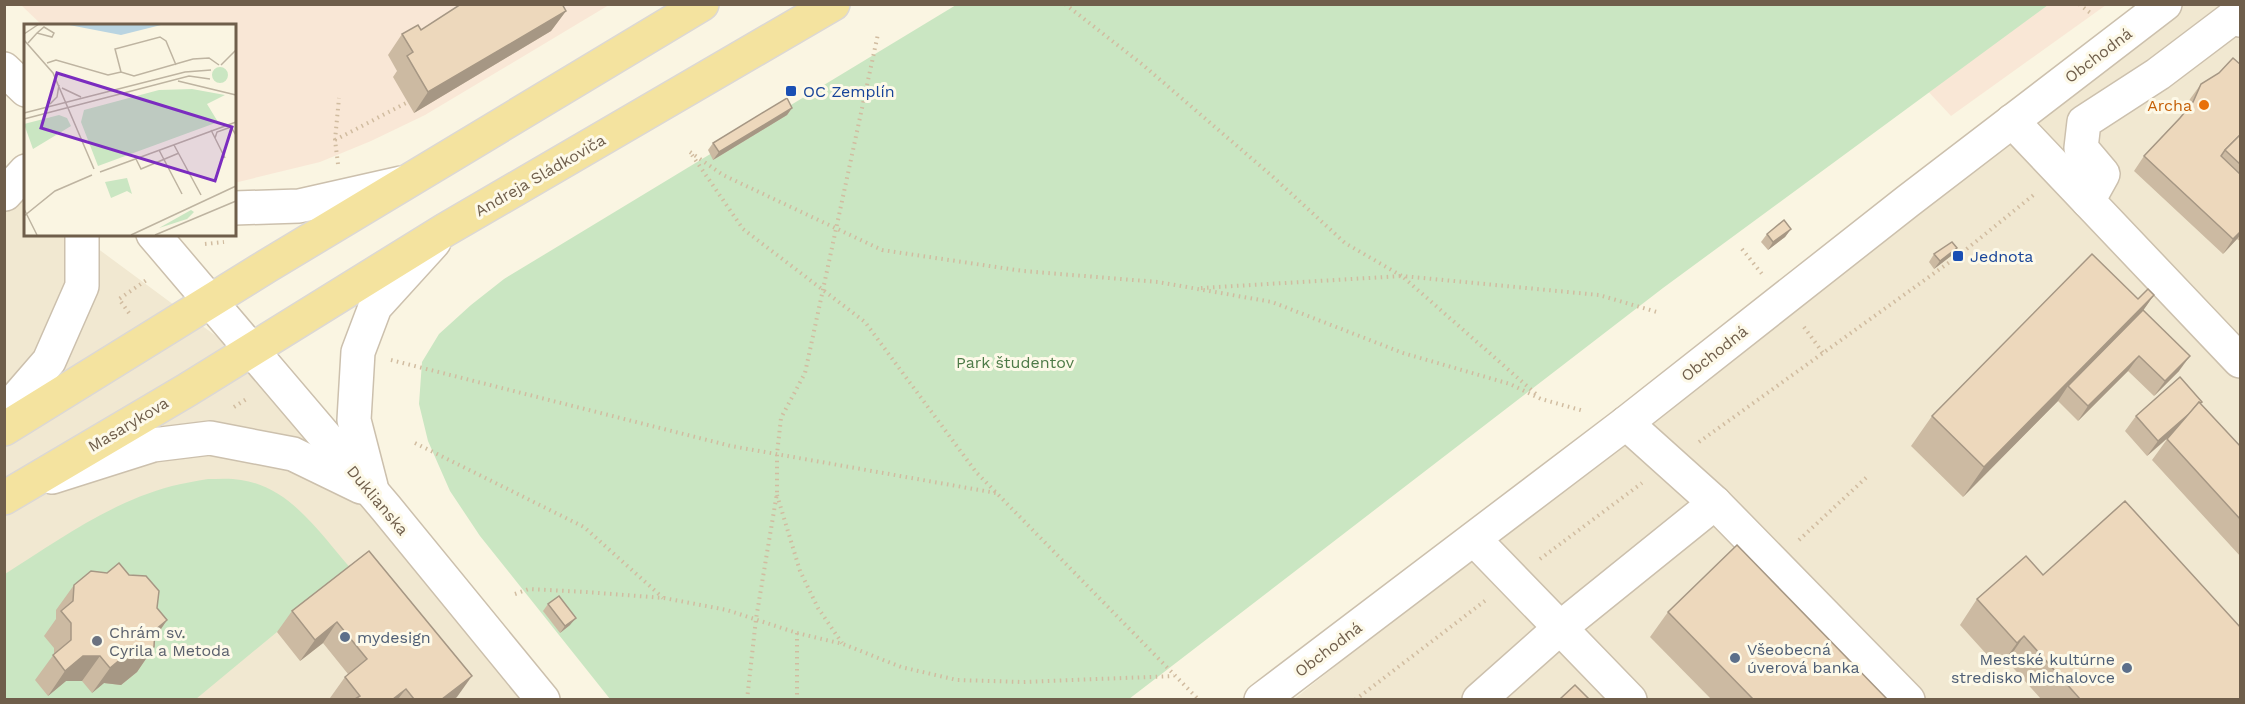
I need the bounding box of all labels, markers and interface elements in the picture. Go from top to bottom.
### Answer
inset map [24,24,236,236]
street label: Obchodná [2061,24,2136,87]
place label: OC Zemplín [803,82,895,101]
marker: OC Zemplín [784,84,798,98]
place label: Archa [2147,96,2192,115]
marker: Archa [2197,98,2211,112]
street label: Andreja Sládkoviča [472,130,609,221]
place label: Jednota [1970,247,2033,266]
marker: Jednota [1951,249,1965,263]
street label: Obchodná [1677,321,1751,385]
park label: Park študentov [956,353,1075,372]
street label: Masarykova [85,393,172,456]
street label: Duklianska [343,462,412,539]
street label: Obchodná [1291,618,1366,681]
place label: Chrám sv. Cyrila a Metoda [109,623,230,660]
place label: mydesign [357,628,431,647]
marker: mydesign [338,630,352,644]
marker: Chrám sv. Cyrila a Metoda [90,634,104,648]
place label: Všeobecná úverová banka [1747,640,1860,677]
place label: Mestské kultúrne stredisko Michalovce [1951,650,2115,687]
marker: Všeobecná úverová banka [1728,651,1742,665]
marker: Mestské kultúrne stredisko Michalovce [2120,661,2134,675]

